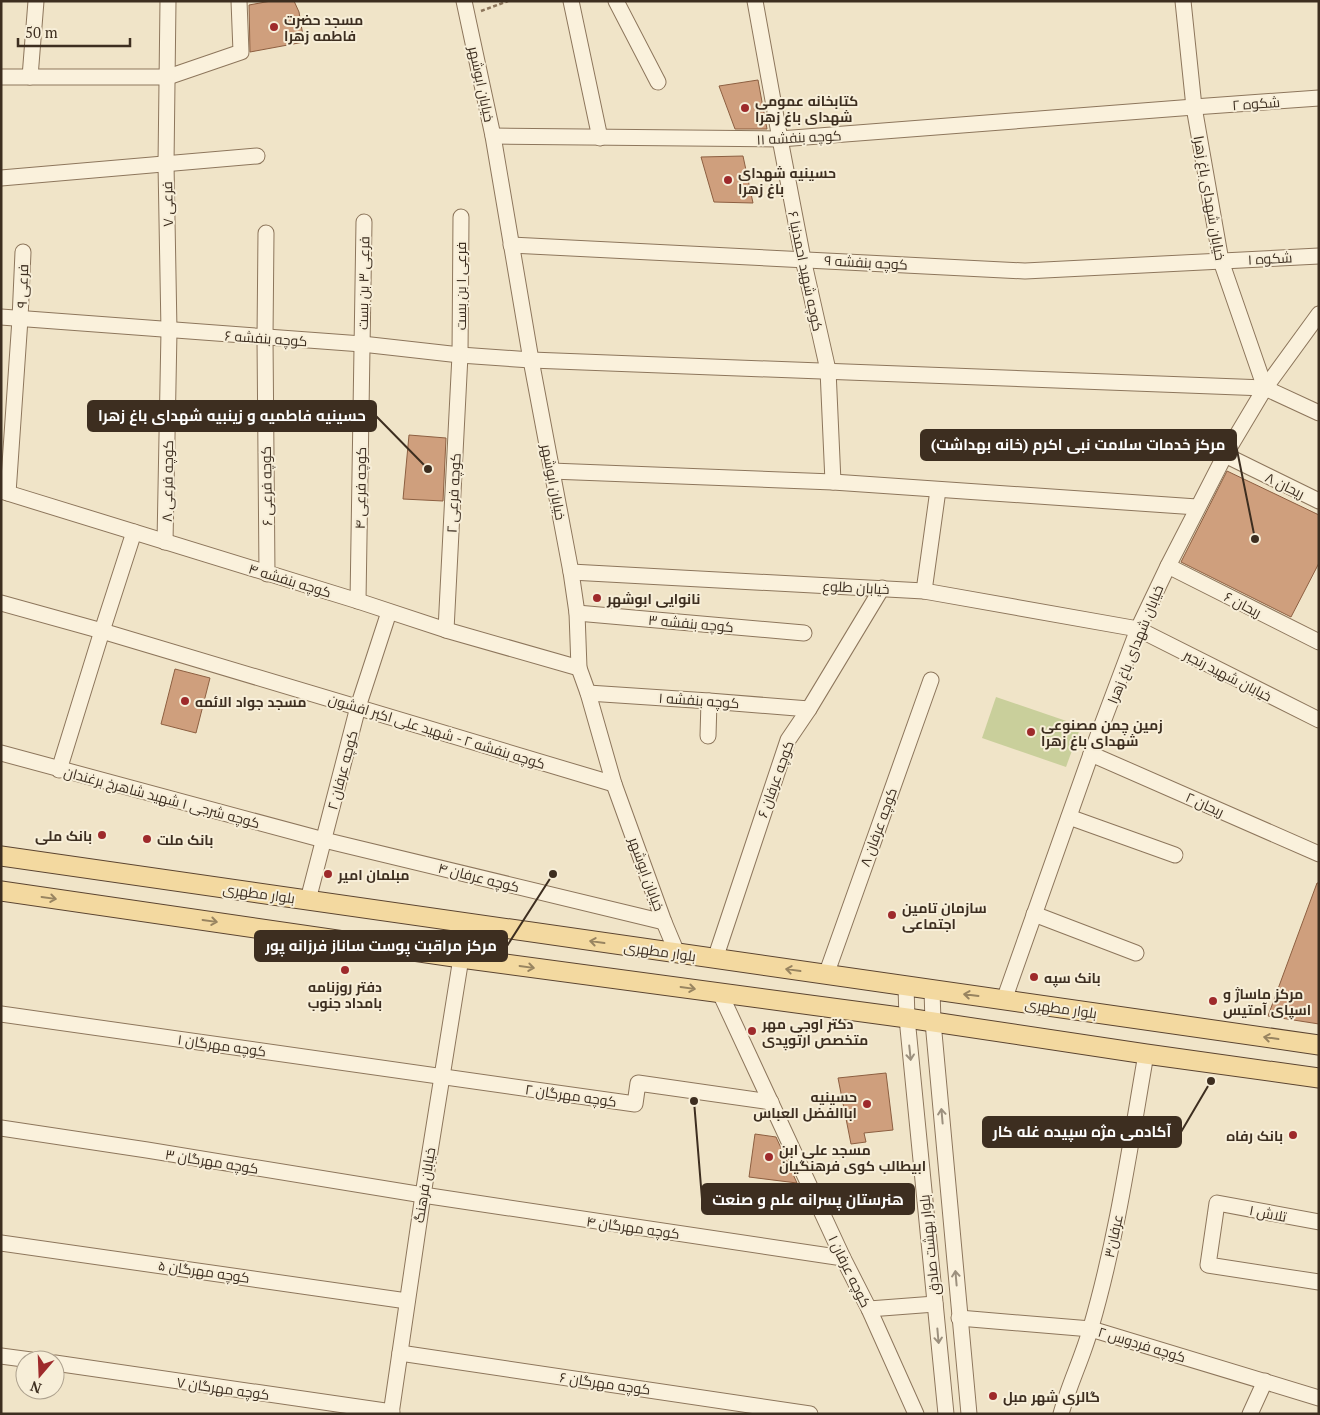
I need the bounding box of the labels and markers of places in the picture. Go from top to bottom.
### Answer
place label: مسجد حضرت فاطمه زهرا [284,10,363,45]
marker: مسجد حضرت فاطمه زهرا [268,21,280,33]
place label: کتابخانه عمومی شهدای باغ زهرا [755,91,858,127]
marker: کتابخانه عمومی شهدای باغ زهرا [739,102,751,114]
place label: حسینیه شهدای باغ زهرا [738,163,836,199]
marker: حسینیه شهدای باغ زهرا [722,174,734,186]
callout: حسینیه فاطمیه و زینبیه شهدای باغ زهرا [88,401,376,431]
callout: مرکز خدمات سلامت نبی اکرم (خانه بهداشت) [921,430,1236,460]
place label: نانوایی ابوشهر [606,589,700,608]
marker: نانوایی ابوشهر [591,592,603,604]
place label: مسجد جواد الائمه [195,692,306,711]
marker: مسجد جواد الائمه [179,695,191,707]
place label: زمین چمن مصنوعی شهدای باغ زهرا [1041,715,1163,751]
marker: زمین چمن مصنوعی شهدای باغ زهرا [1025,726,1037,738]
place label: بانک ملی [35,826,92,845]
marker: بانک ملی [96,829,108,841]
place label: بانک ملت [157,830,213,849]
marker: بانک ملت [141,833,153,845]
place label: مبلمان امیر [337,865,410,884]
marker: مبلمان امیر [322,868,334,880]
place label: سازمان تامین اجتماعی [902,898,987,933]
marker: سازمان تامین اجتماعی [886,909,898,921]
callout: مرکز مراقبت پوست ساناز فرزانه پور [255,931,507,961]
marker: دفتر روزنامه بامداد جنوب [339,964,351,976]
place label: بانک سپه [1044,968,1101,988]
marker: بانک سپه [1028,971,1040,983]
place label: دفتر روزنامه بامداد جنوب [308,977,382,1012]
place label: مرکز ماساژ و اسپای آمتیس [1223,984,1311,1020]
marker: مرکز ماساژ و اسپای آمتیس [1207,995,1219,1007]
place label: دکتر اوجی مهر متخصص ارتوپدی [761,1014,868,1051]
marker: دکتر اوجی مهر متخصص ارتوپدی [746,1025,758,1037]
place label: حسینیه اباالفضل العباس [753,1087,857,1122]
marker: حسینیه اباالفضل العباس [861,1098,873,1110]
callout: آکادمی مژه سپیده غله کار [983,1117,1181,1147]
place label: بانک رفاه [1226,1126,1283,1145]
marker: بانک رفاه [1287,1129,1299,1141]
place label: مسجد علی ابن ابیطالب کوی فرهنگیان [779,1140,926,1175]
marker: مسجد علی ابن ابیطالب کوی فرهنگیان [763,1151,775,1163]
callout: هنرستان پسرانه علم و صنعت [702,1184,914,1214]
place label: گالری شهر مبل [1003,1387,1100,1406]
marker: گالری شهر مبل [987,1390,999,1402]

